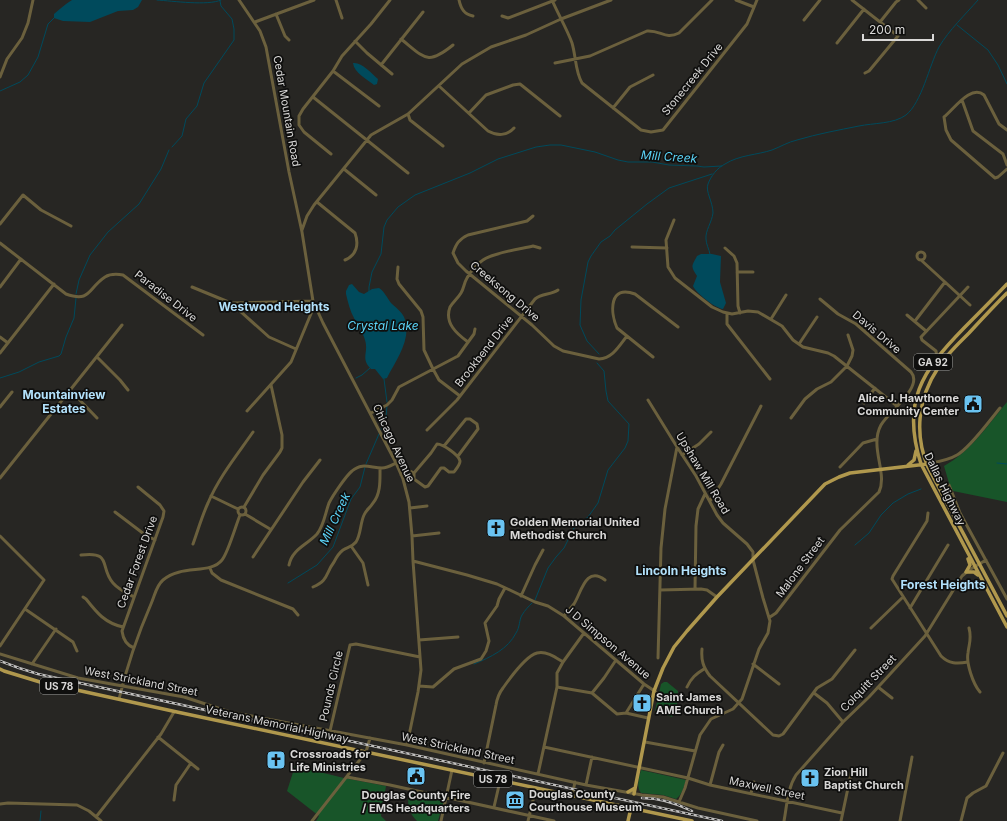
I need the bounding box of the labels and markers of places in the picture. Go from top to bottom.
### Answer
place label: Alice J. Hawthorne Community Center [857,391,960,418]
public building icon: Alice J. Hawthorne Community Center [962,393,984,415]
place label: Golden Memorial United Methodist Church [510,515,639,542]
church icon: Golden Memorial United Methodist Church [485,517,507,539]
place label: Saint James AME Church [656,690,723,717]
church icon: Saint James AME Church [631,692,653,714]
place label: Crossroads for Life Ministries [290,747,370,774]
church icon: Crossroads for Life Ministries [265,749,287,771]
public building icon: Douglas County Fire / EMS Headquarters [405,765,427,787]
place label: Zion Hill Baptist Church [824,765,904,792]
church icon: Zion Hill Baptist Church [799,767,821,789]
place label: Douglas County Courthouse Museum [529,787,642,814]
place label: Douglas County Fire / EMS Headquarters [362,788,471,815]
museum icon: Douglas County Courthouse Museum [504,789,526,811]

